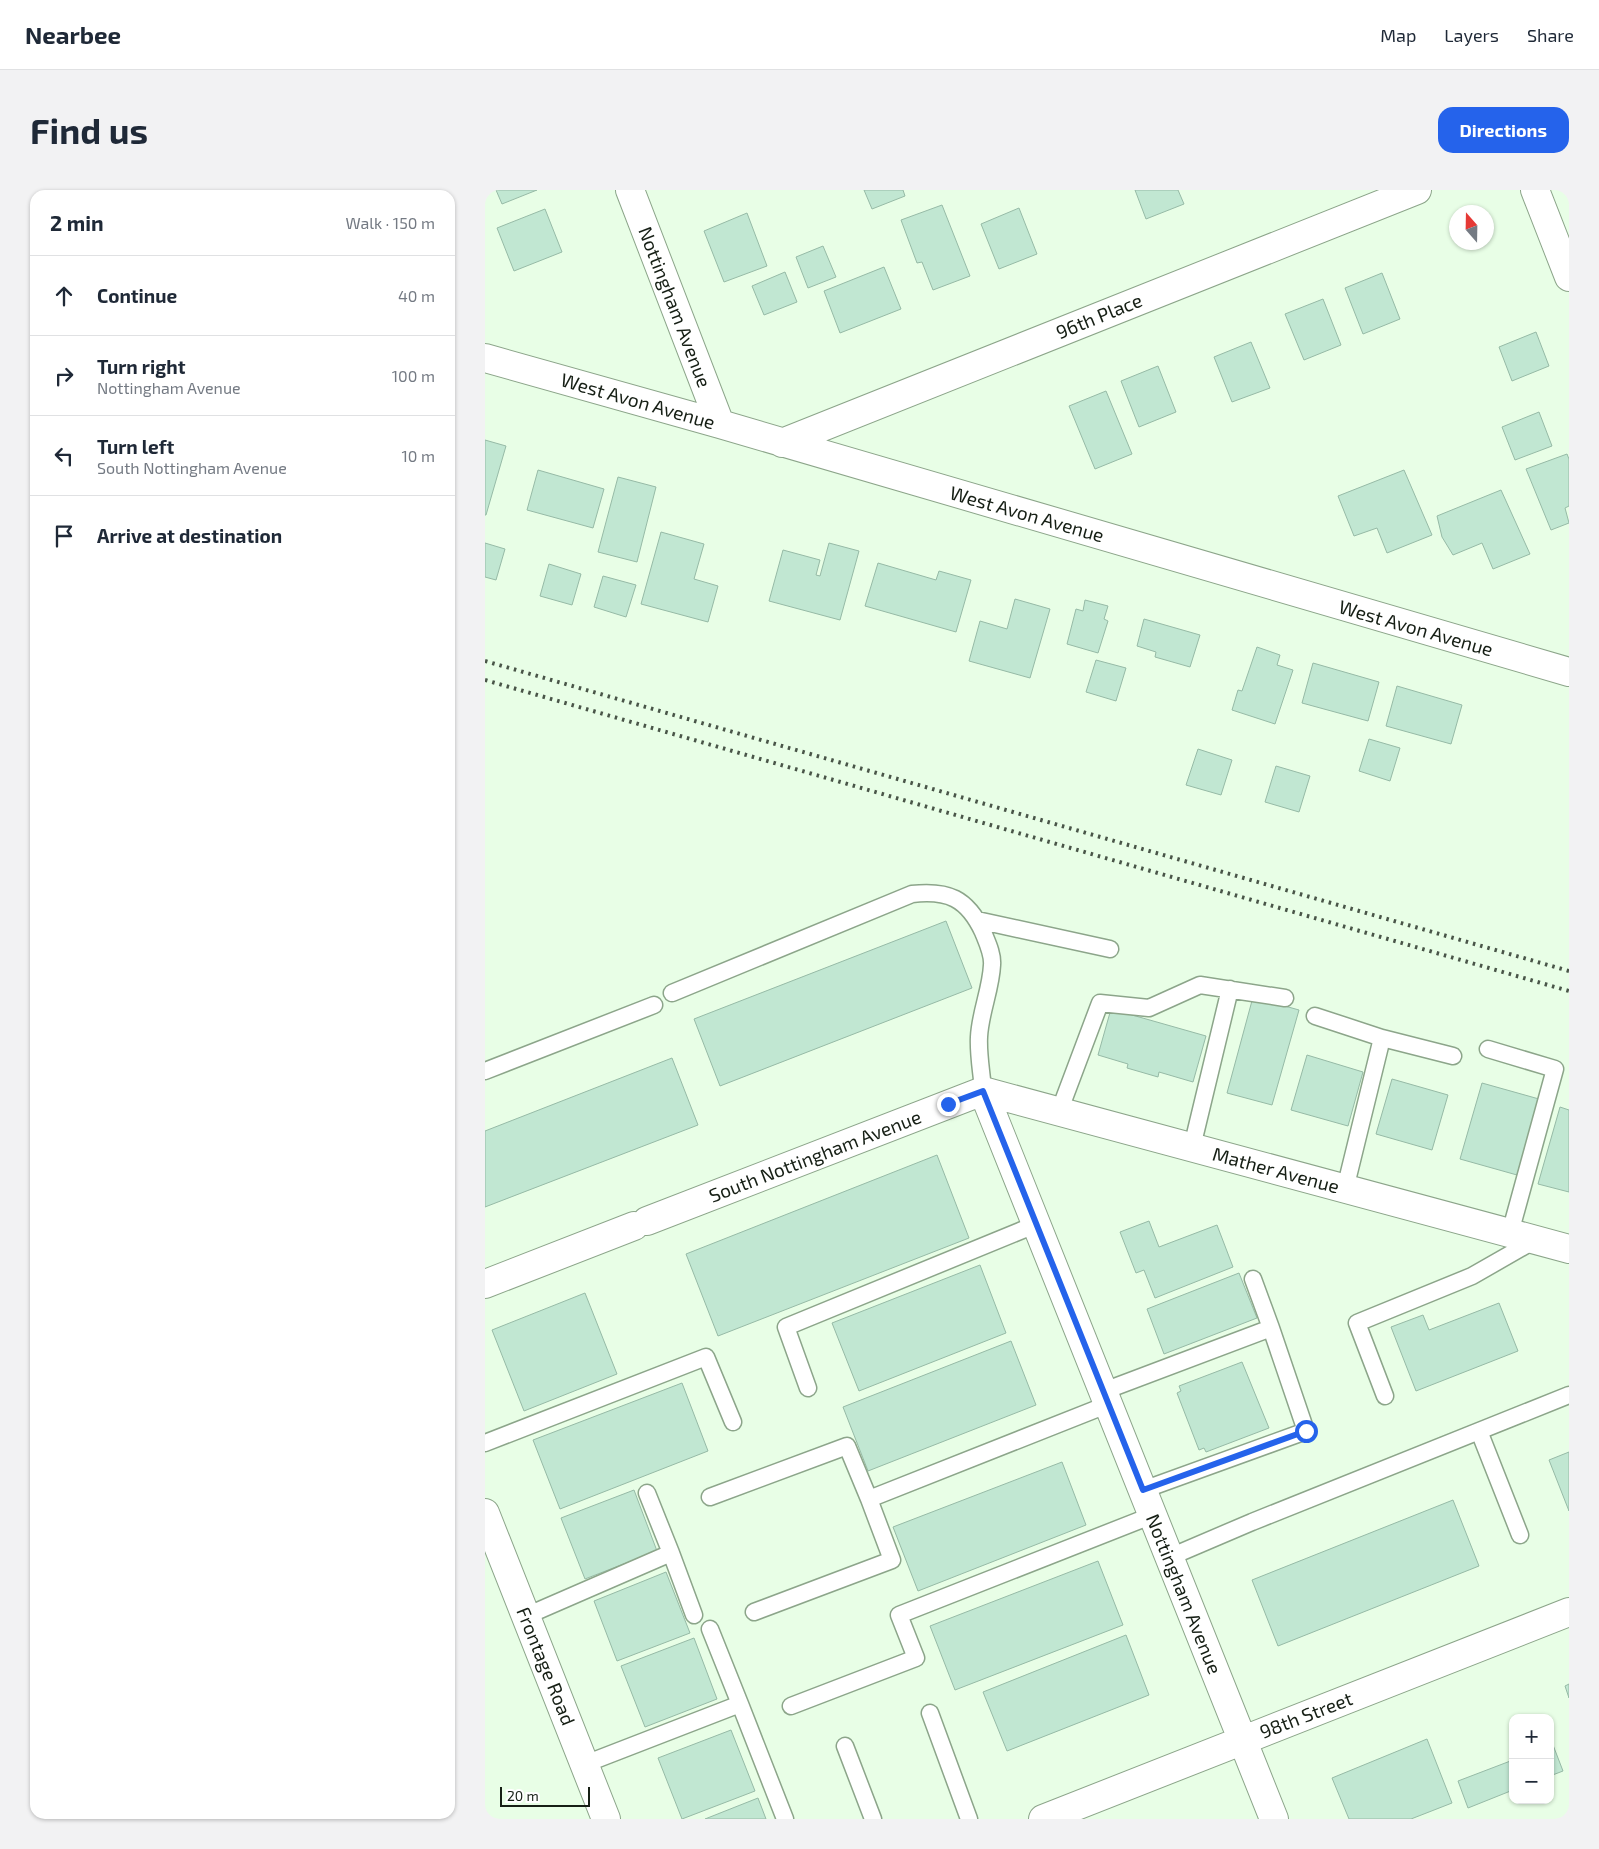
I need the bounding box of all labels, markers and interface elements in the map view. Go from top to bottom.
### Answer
text: Nearbee [25,20,121,49]
text: Map [1380,24,1416,46]
text: Layers [1444,24,1499,46]
text: Share [1527,24,1574,46]
button: Directions [1438,107,1569,153]
text: Find us [30,109,148,151]
north arrow [1449,205,1494,250]
text: 2 min [50,210,104,235]
text: Walk · 150 m [345,213,435,232]
street label: Nottingham Avenue [634,223,717,391]
icon: ahead [50,282,78,310]
text: Continue [97,284,177,307]
text: 40 m [398,286,435,305]
street label: 96th Place [1052,288,1145,343]
text: Turn right [97,355,185,378]
icon: right [50,362,78,390]
text: 100 m [392,366,435,385]
street label: West Avon Avenue [558,368,718,434]
text: Nottingham Avenue [97,378,241,397]
text: Turn left [97,435,174,458]
icon: left [50,442,78,470]
text: 10 m [401,446,435,465]
text: South Nottingham Avenue [97,458,287,477]
street label: West Avon Avenue [947,481,1107,547]
icon: arrive [50,522,78,550]
text: Arrive at destination [97,524,282,547]
street label: West Avon Avenue [1336,595,1496,661]
route end [937,1093,960,1116]
street label: South Nottingham Avenue [705,1104,924,1207]
street label: Mather Avenue [1210,1142,1342,1197]
route start [1295,1420,1318,1443]
street label: Nottingham Avenue [1142,1510,1227,1677]
street label: Frontage Road [512,1603,581,1728]
street label: 98th Street [1256,1686,1356,1743]
map controls [1509,1714,1554,1804]
button: + [1509,1714,1554,1759]
button: − [1509,1759,1554,1804]
scale bar [500,1784,590,1807]
text: 20 m [507,1787,539,1804]

